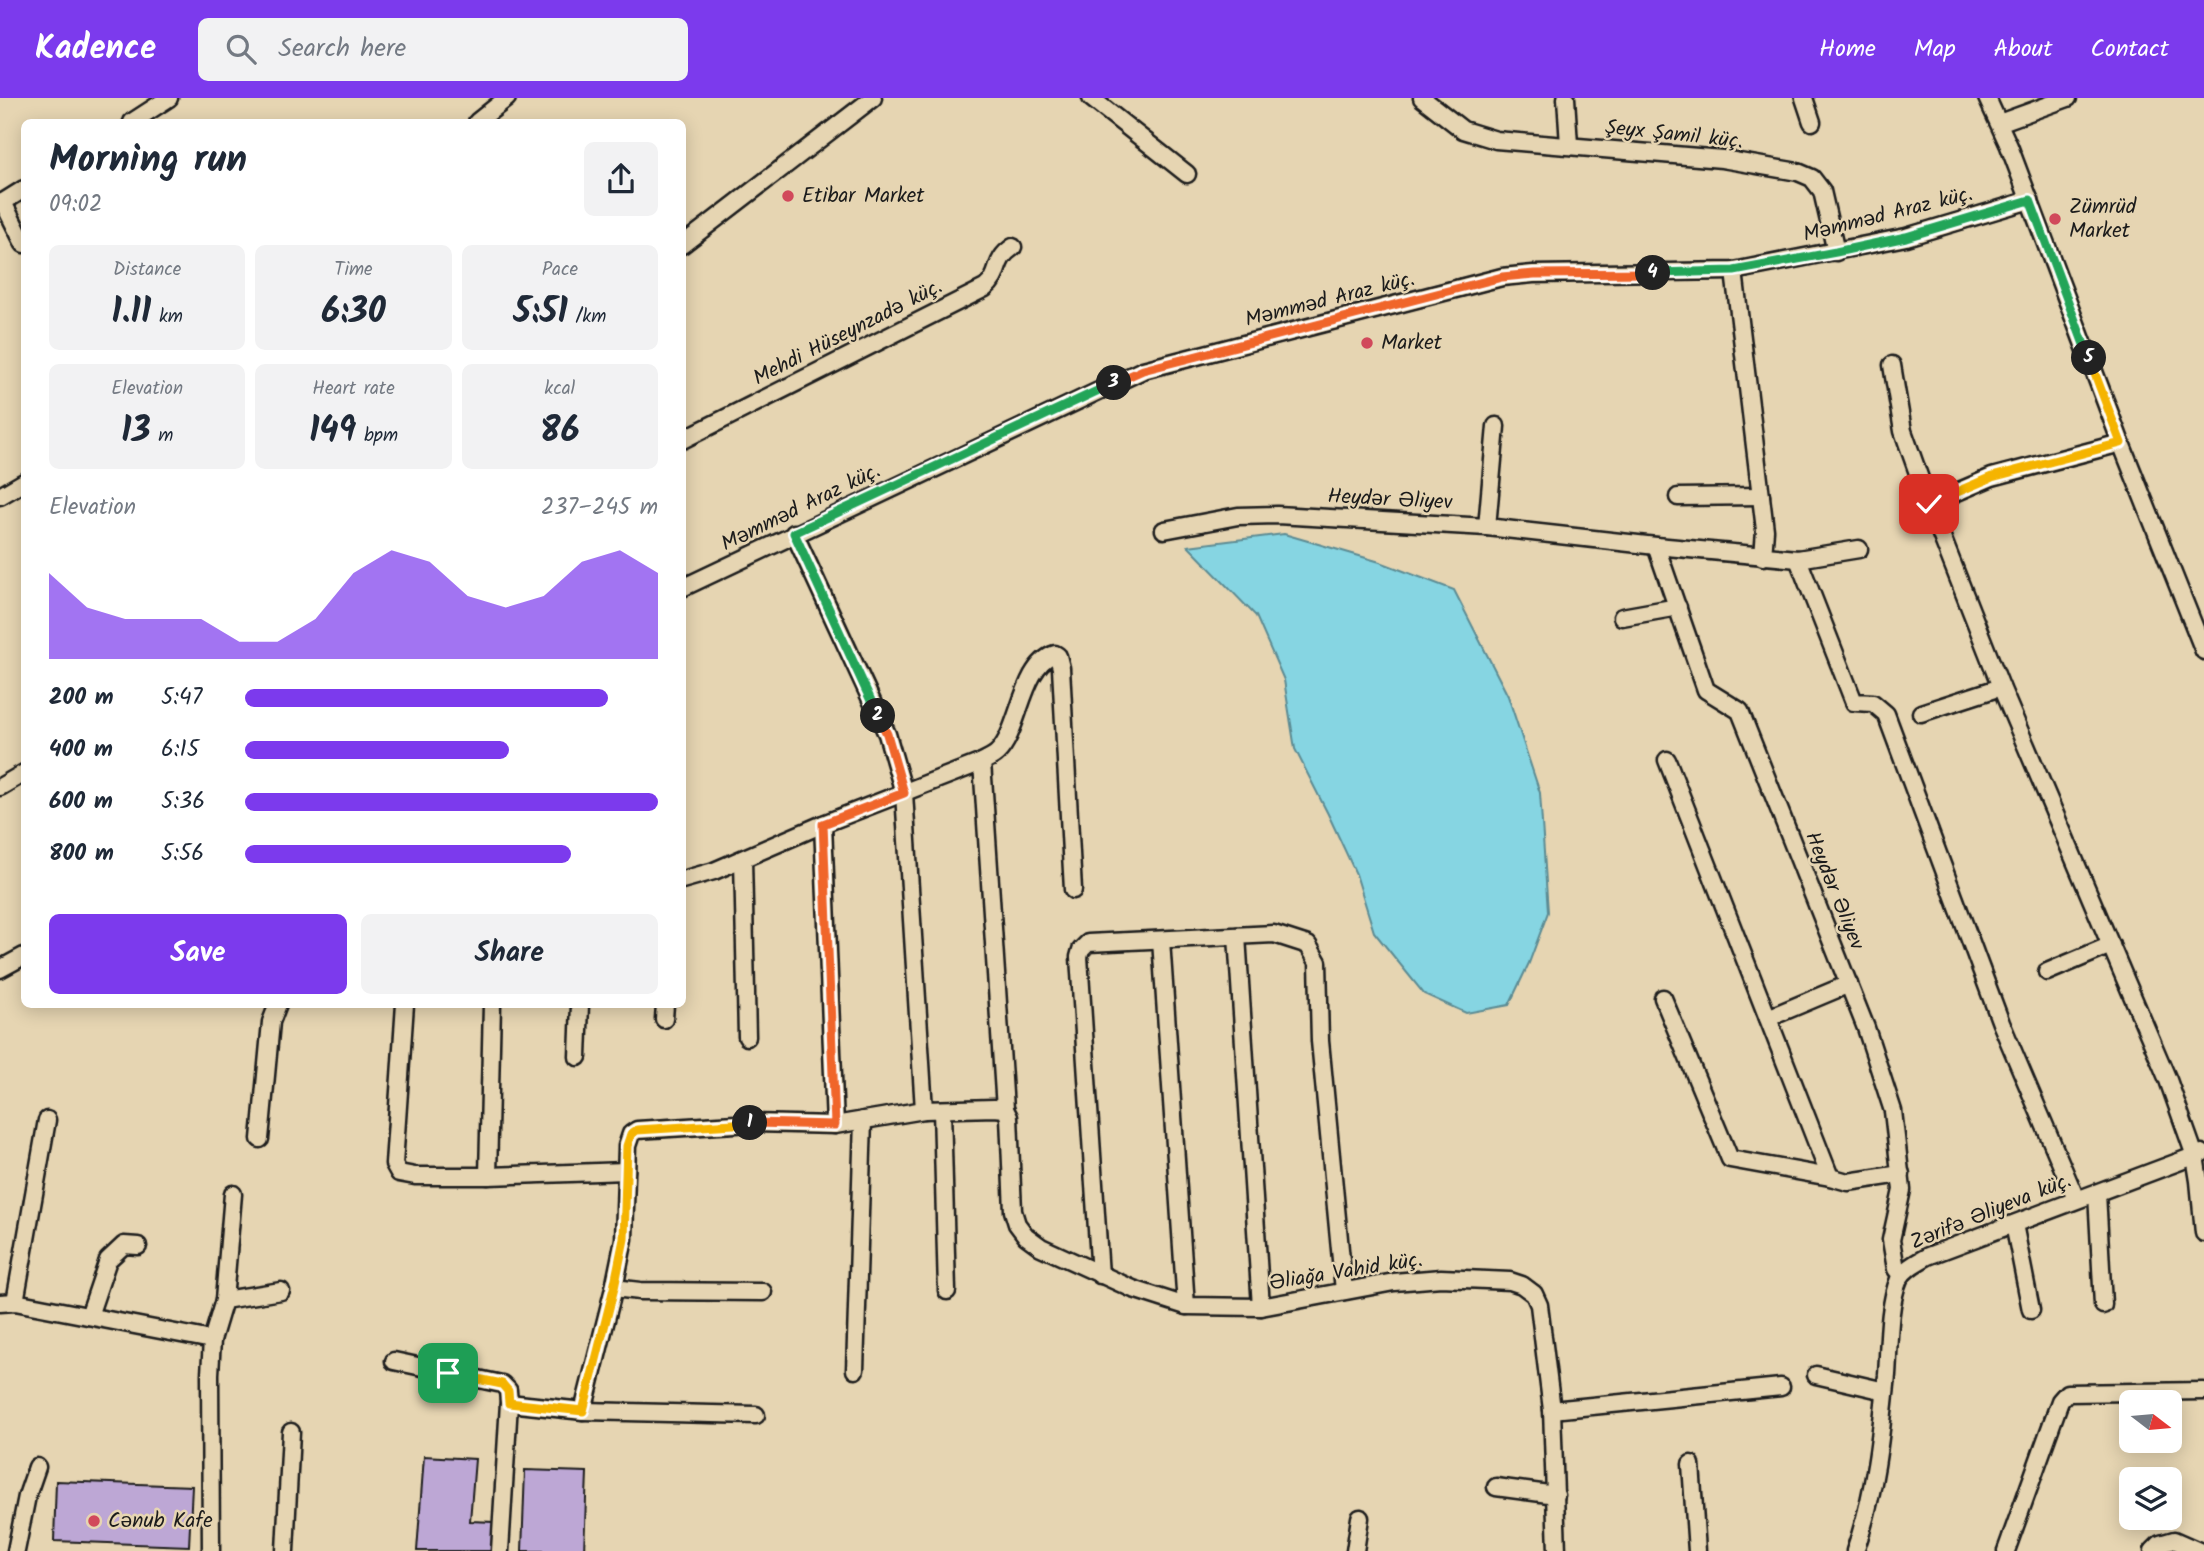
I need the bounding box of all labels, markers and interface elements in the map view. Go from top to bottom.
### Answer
search box [198,18,688,81]
text: Kadence [35,23,156,76]
text: Search here [278,28,406,70]
icon: search [222,30,260,68]
text: Home [1819,30,1876,69]
text: Map [1914,30,1956,69]
text: About [1994,30,2052,69]
text: Contact [2090,30,2169,69]
street label: Şeyx Şamil küç. [1603,111,1745,159]
text: Morning run [49,131,247,191]
button: share [584,142,658,216]
street label: Məmməd Araz küç. [1800,178,1976,252]
place label: Etibar Market [802,180,925,213]
text: 09:02 [49,187,102,223]
marker: Etibar Market [780,188,796,204]
place label: Zümrüd Market [2069,191,2137,248]
marker: Zümrüd Market [2047,211,2063,227]
text: Distance [113,255,181,285]
text: Time [334,255,373,285]
text: Pace [542,255,578,285]
pin: 4 [1636,256,1670,290]
text: 4 [1647,257,1658,287]
street label: Məmməd Araz küç. [1242,263,1418,337]
street label: Mehdi Hüseynzadə küç. [748,271,948,395]
text: 1.11 [111,285,151,341]
text: 6:30 [321,285,386,341]
text: 5:51 [513,285,568,341]
text: km [151,302,183,332]
text: /km [568,302,606,332]
place label: Market [1381,327,1443,360]
marker: Market [1359,335,1375,351]
pin: 5 [2072,341,2106,376]
text: 5 [2084,342,2093,372]
pin: 3 [1096,366,1132,400]
text: 3 [1108,367,1119,397]
text: Elevation [111,374,183,404]
text: Heart rate [312,374,395,404]
text: kcal [544,374,575,404]
text: 13 [121,404,151,460]
text: 149 [309,404,356,460]
text: 86 [540,404,580,460]
text: m [151,421,173,451]
text: bpm [356,421,398,451]
street label: Məmməd Araz küç. [716,455,886,561]
pin [1899,474,1959,534]
street label: Heydər Əliyev [1327,480,1453,520]
icon: check [1910,485,1948,523]
text: Elevation [49,490,136,526]
text: 237–245 m [541,490,658,526]
text: 200 m [49,680,114,716]
text: 5:47 [161,680,202,716]
pin: 2 [860,698,896,734]
text: 2 [872,700,883,730]
text: 400 m [49,732,113,768]
text: 6:15 [161,732,199,768]
text: 600 m [49,784,113,820]
text: 5:36 [161,784,205,820]
street label: Heydər Əliyev [1795,827,1873,955]
text: 800 m [49,836,114,872]
text: 5:56 [161,836,204,872]
button: Save [49,914,347,994]
button: Share [361,914,658,994]
pin: 1 [732,1105,768,1140]
text: 1 [747,1107,752,1137]
street label: Zərifə Əliyeva küç. [1905,1165,2077,1259]
street label: Əliağa Vahid küç. [1267,1244,1425,1300]
pin [418,1343,478,1403]
icon: arrive [429,1354,467,1392]
north arrow [2119,1390,2182,1452]
map controls [2119,1390,2182,1530]
button: layers [2119,1467,2182,1530]
place label: Cənub Kafe [108,1505,213,1538]
marker: Cənub Kafe [86,1513,102,1529]

